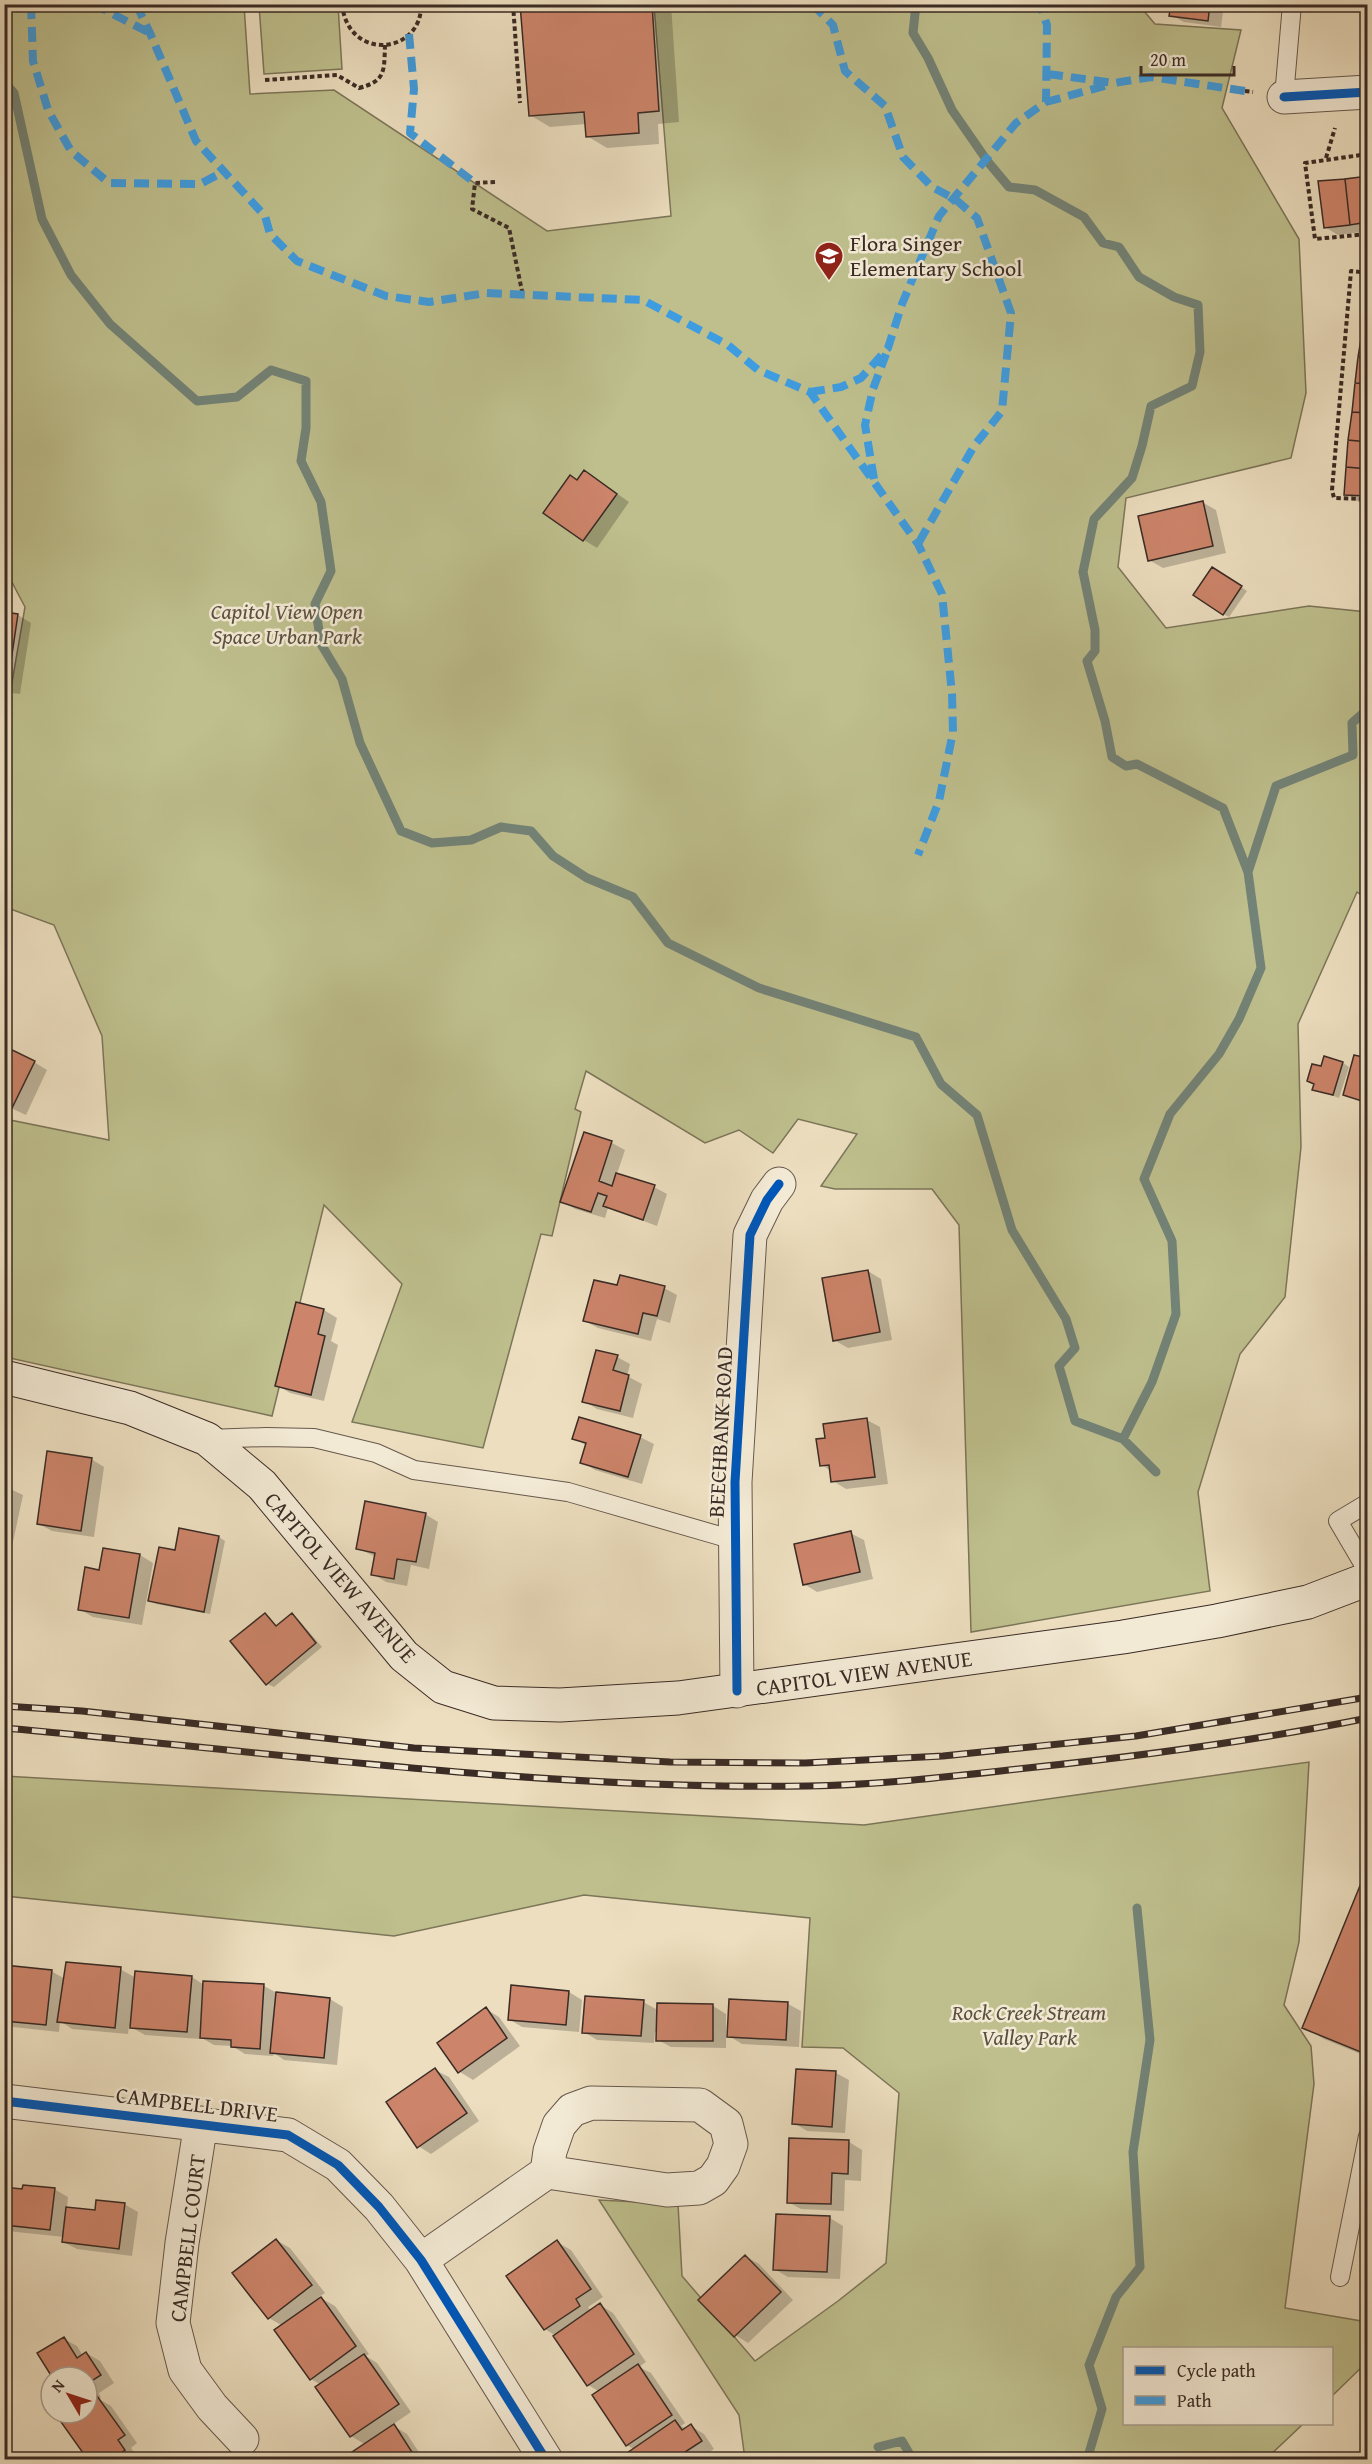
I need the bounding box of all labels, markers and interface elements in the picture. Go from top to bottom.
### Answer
scale bar [1141,39,1234,77]
text: 20 m [1150,46,1186,73]
place label: Flora Singer Elementary School [850,227,1022,284]
school or university icon: Flora Singer Elementary School [813,240,845,282]
park label: Capitol View Open Space Urban Park [211,595,363,652]
street label: BEECHBANK ROAD [700,1346,740,1518]
street label: CAPITOL VIEW AVENUE [258,1484,424,1670]
street label: CAPITOL VIEW AVENUE [754,1642,974,1704]
park label: Rock Creek Stream Valley Park [951,1996,1106,2053]
street label: CAMPBELL DRIVE [114,2078,280,2130]
street label: CAMPBELL COURT [161,2152,213,2324]
legend [1123,2347,1333,2425]
text: Cycle path [1177,2357,1256,2384]
north arrow [39,2365,99,2425]
text: N [45,2374,70,2397]
text: Path [1177,2387,1212,2414]

